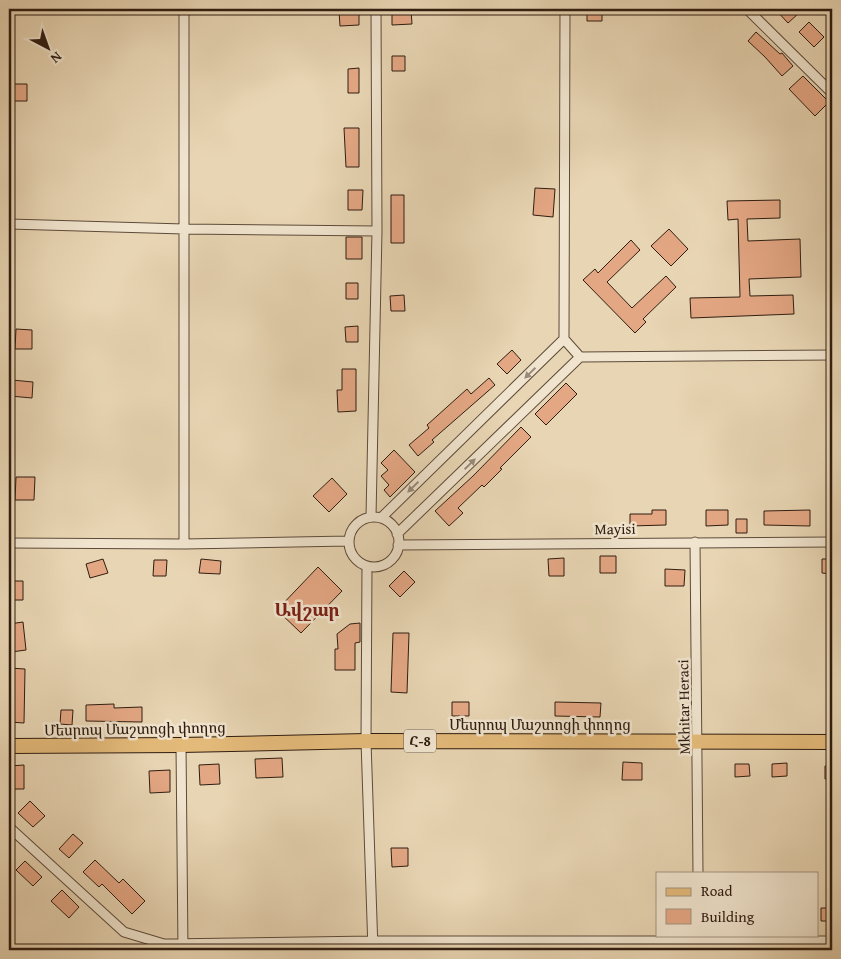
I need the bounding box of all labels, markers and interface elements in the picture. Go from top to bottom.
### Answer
north arrow [22,22,72,72]
text: N [46,47,67,69]
one-way arrow [524,367,536,379]
one-way arrow [464,458,476,470]
one-way arrow [408,481,420,493]
street label: Mayisi [594,518,636,539]
district label: Ավշար [275,596,340,623]
street label: Mkhitar Heraci [672,659,695,755]
street label: Մեսրոպ Մաշտոցի փողոց [449,714,631,735]
street label: Մեսրոպ Մաշտոցի փողոց [44,716,226,741]
road number: Հ-8 [404,729,436,752]
legend [656,872,818,936]
text: Road [701,880,732,901]
text: Building [701,906,755,927]

